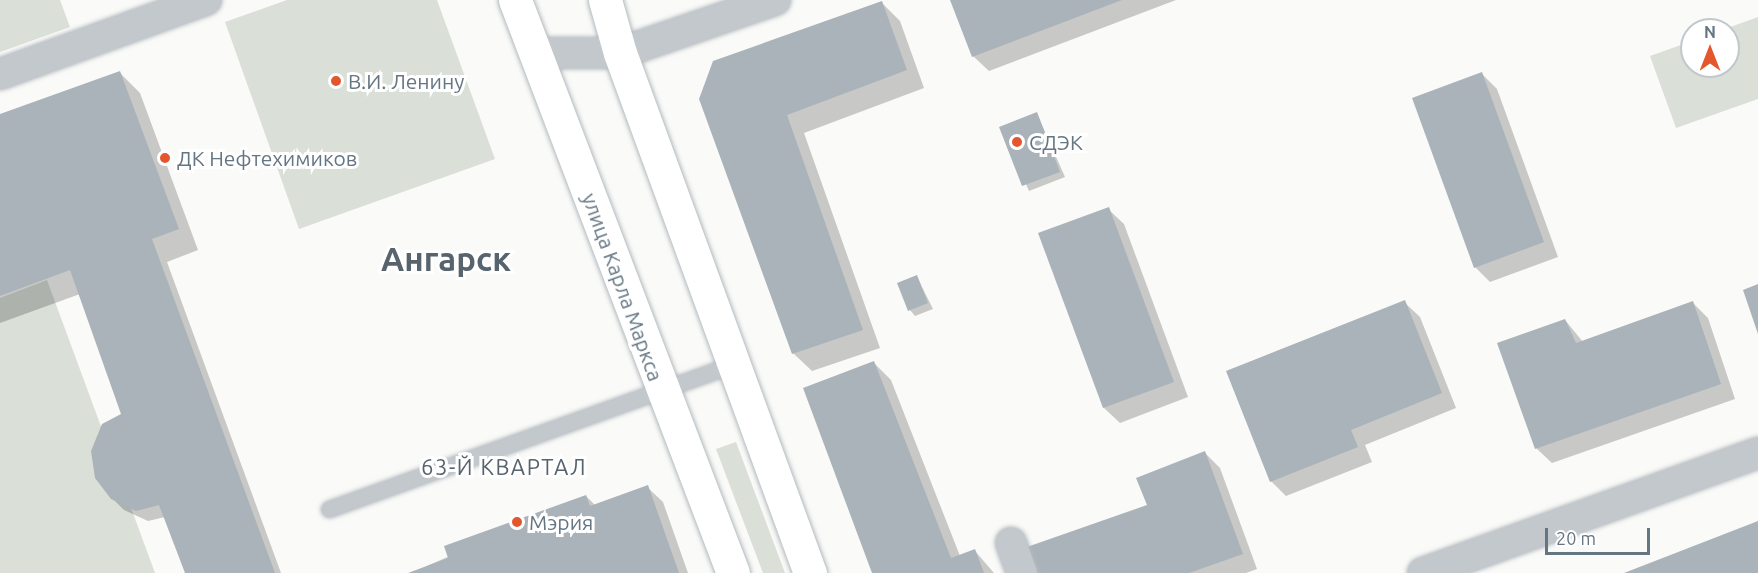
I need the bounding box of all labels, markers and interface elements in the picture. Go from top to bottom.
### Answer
north arrow [1680,18,1740,78]
text: N [1704,23,1716,41]
place label: В.И. Ленину [348,68,464,94]
marker: В.И. Ленину [329,74,343,88]
place label: СДЭК [1029,129,1083,155]
marker: СДЭК [1010,135,1024,149]
place label: ДК Нефтехимиков [177,145,357,171]
marker: ДК Нефтехимиков [158,151,172,165]
street label: улица Карла Маркса [577,189,669,385]
district label: Ангарск [381,239,511,279]
district label: 63-Й КВАРТАЛ [421,454,587,480]
place label: Мэрия [529,509,593,535]
marker: Мэрия [510,515,524,529]
scale bar [1548,516,1653,554]
text: 20 m [1556,528,1596,548]

